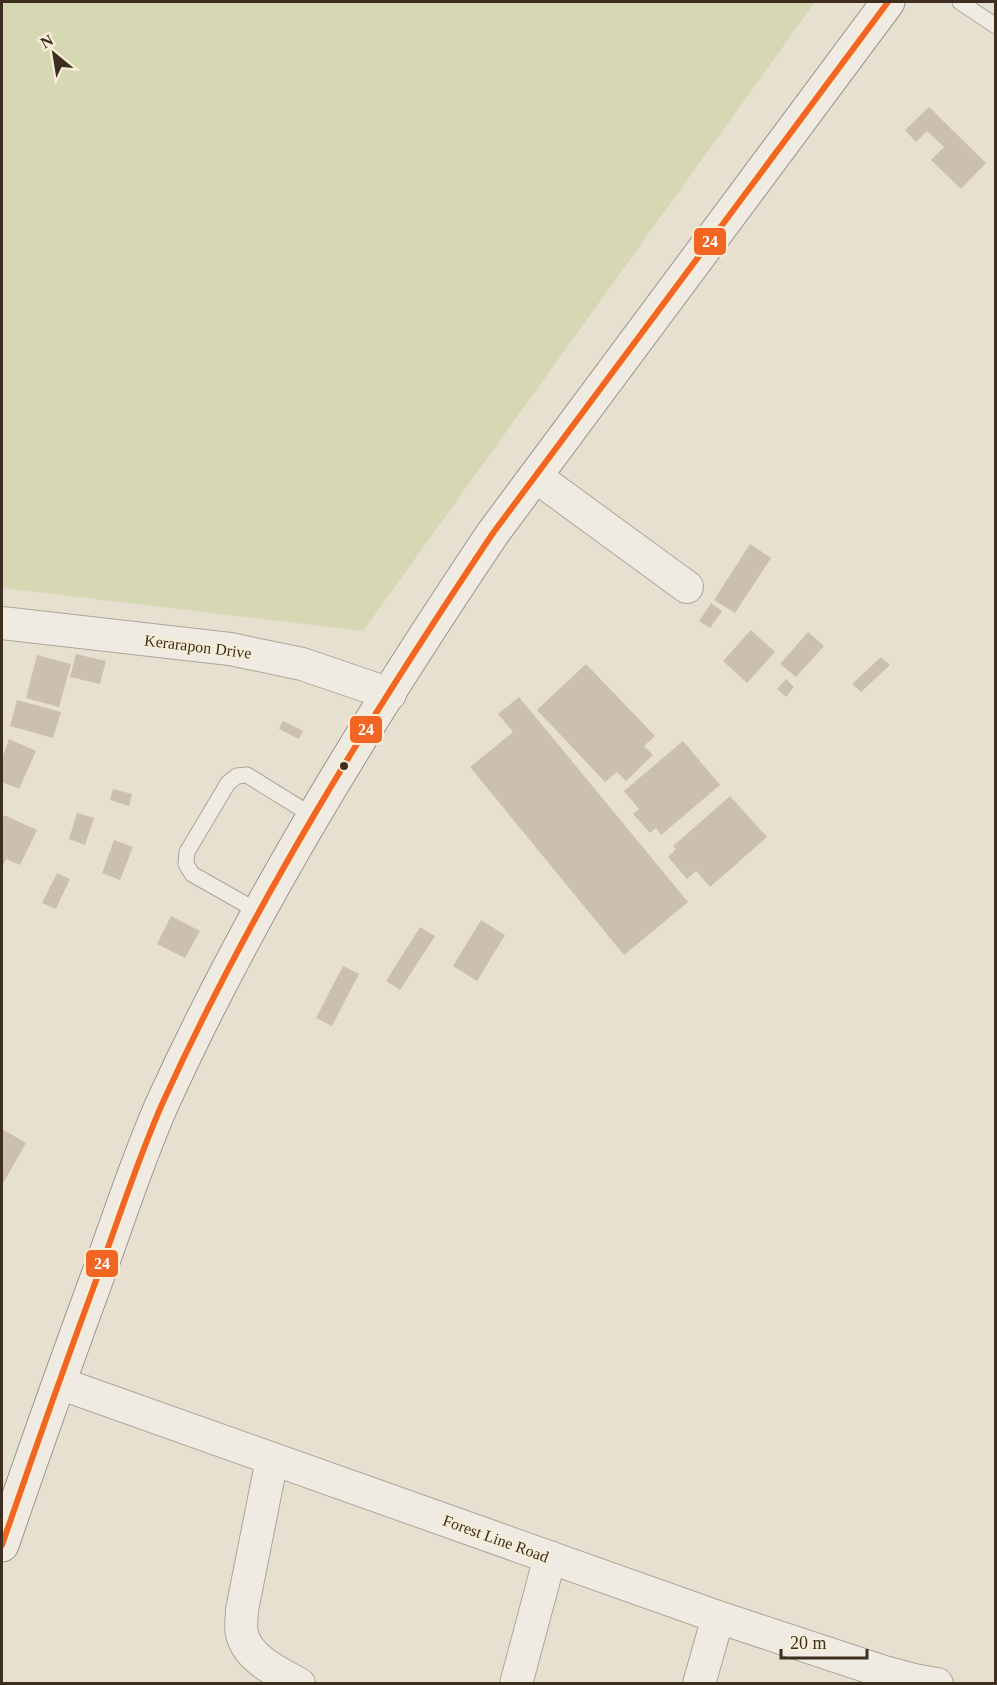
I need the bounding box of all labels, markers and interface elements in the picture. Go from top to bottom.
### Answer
north arrow [24,24,84,84]
text: N [37,31,56,52]
line badge: 24 [693,227,727,256]
text: 24 [702,233,718,250]
street label: Kerarapon Drive [143,631,253,663]
line badge: 24 [349,715,383,744]
text: 24 [358,721,374,738]
unlabelled marker [338,760,350,772]
line badge: 24 [85,1249,119,1278]
text: 24 [94,1255,110,1272]
street label: Forest Line Road [441,1511,551,1565]
scale bar [781,1622,866,1660]
text: 20 m [790,1633,827,1653]

